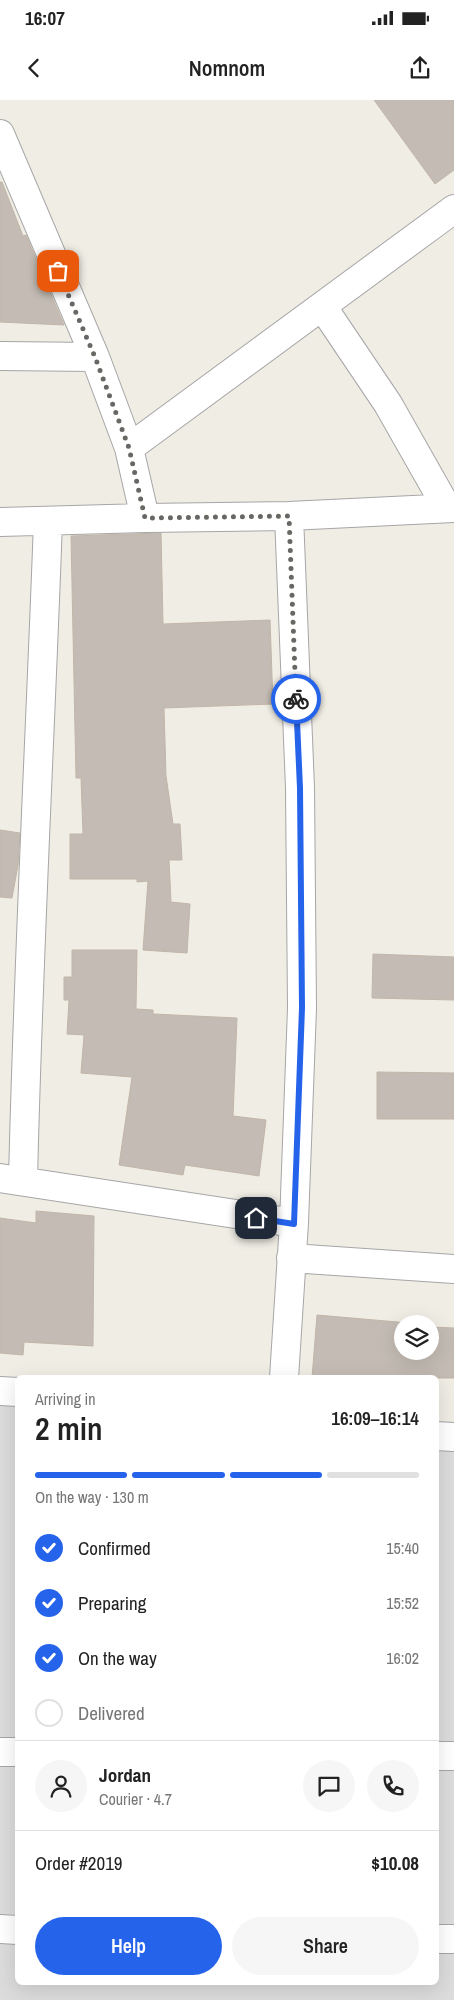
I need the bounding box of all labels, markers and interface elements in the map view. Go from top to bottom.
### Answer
text: 16:07 [25,5,65,31]
text: Nomnom [189,53,265,83]
icon: back [20,54,48,82]
icon: share [406,54,434,82]
pin [37,250,79,292]
icon: bag [44,257,72,285]
courier [271,674,321,724]
icon: bike [282,685,310,713]
pin [235,1197,277,1239]
icon: home [242,1204,270,1232]
map controls [394,1315,439,1360]
button: layers [394,1315,439,1360]
text: Arriving in [35,1388,96,1410]
text: 16:09–16:14 [331,1405,419,1431]
text: 2 min [35,1407,103,1450]
text: On the way · 130 m [35,1486,149,1508]
icon: check [35,1534,63,1562]
text: Confirmed [78,1535,151,1561]
text: 15:40 [386,1537,419,1559]
icon: check [35,1589,63,1617]
text: Preparing [78,1590,146,1616]
text: 15:52 [386,1592,419,1614]
icon: check [35,1644,63,1672]
text: On the way [78,1645,157,1671]
text: 16:02 [386,1647,419,1669]
text: Delivered [78,1700,145,1726]
button: person [35,1760,87,1812]
button: chat [303,1760,355,1812]
button: phone [367,1760,419,1812]
text: Jordan [99,1762,151,1788]
text: Courier · 4.7 [99,1788,172,1810]
text: Order #2019 [35,1850,122,1876]
text: $10.08 [371,1850,419,1876]
button: Help [35,1917,222,1975]
button: Share [232,1917,419,1975]

